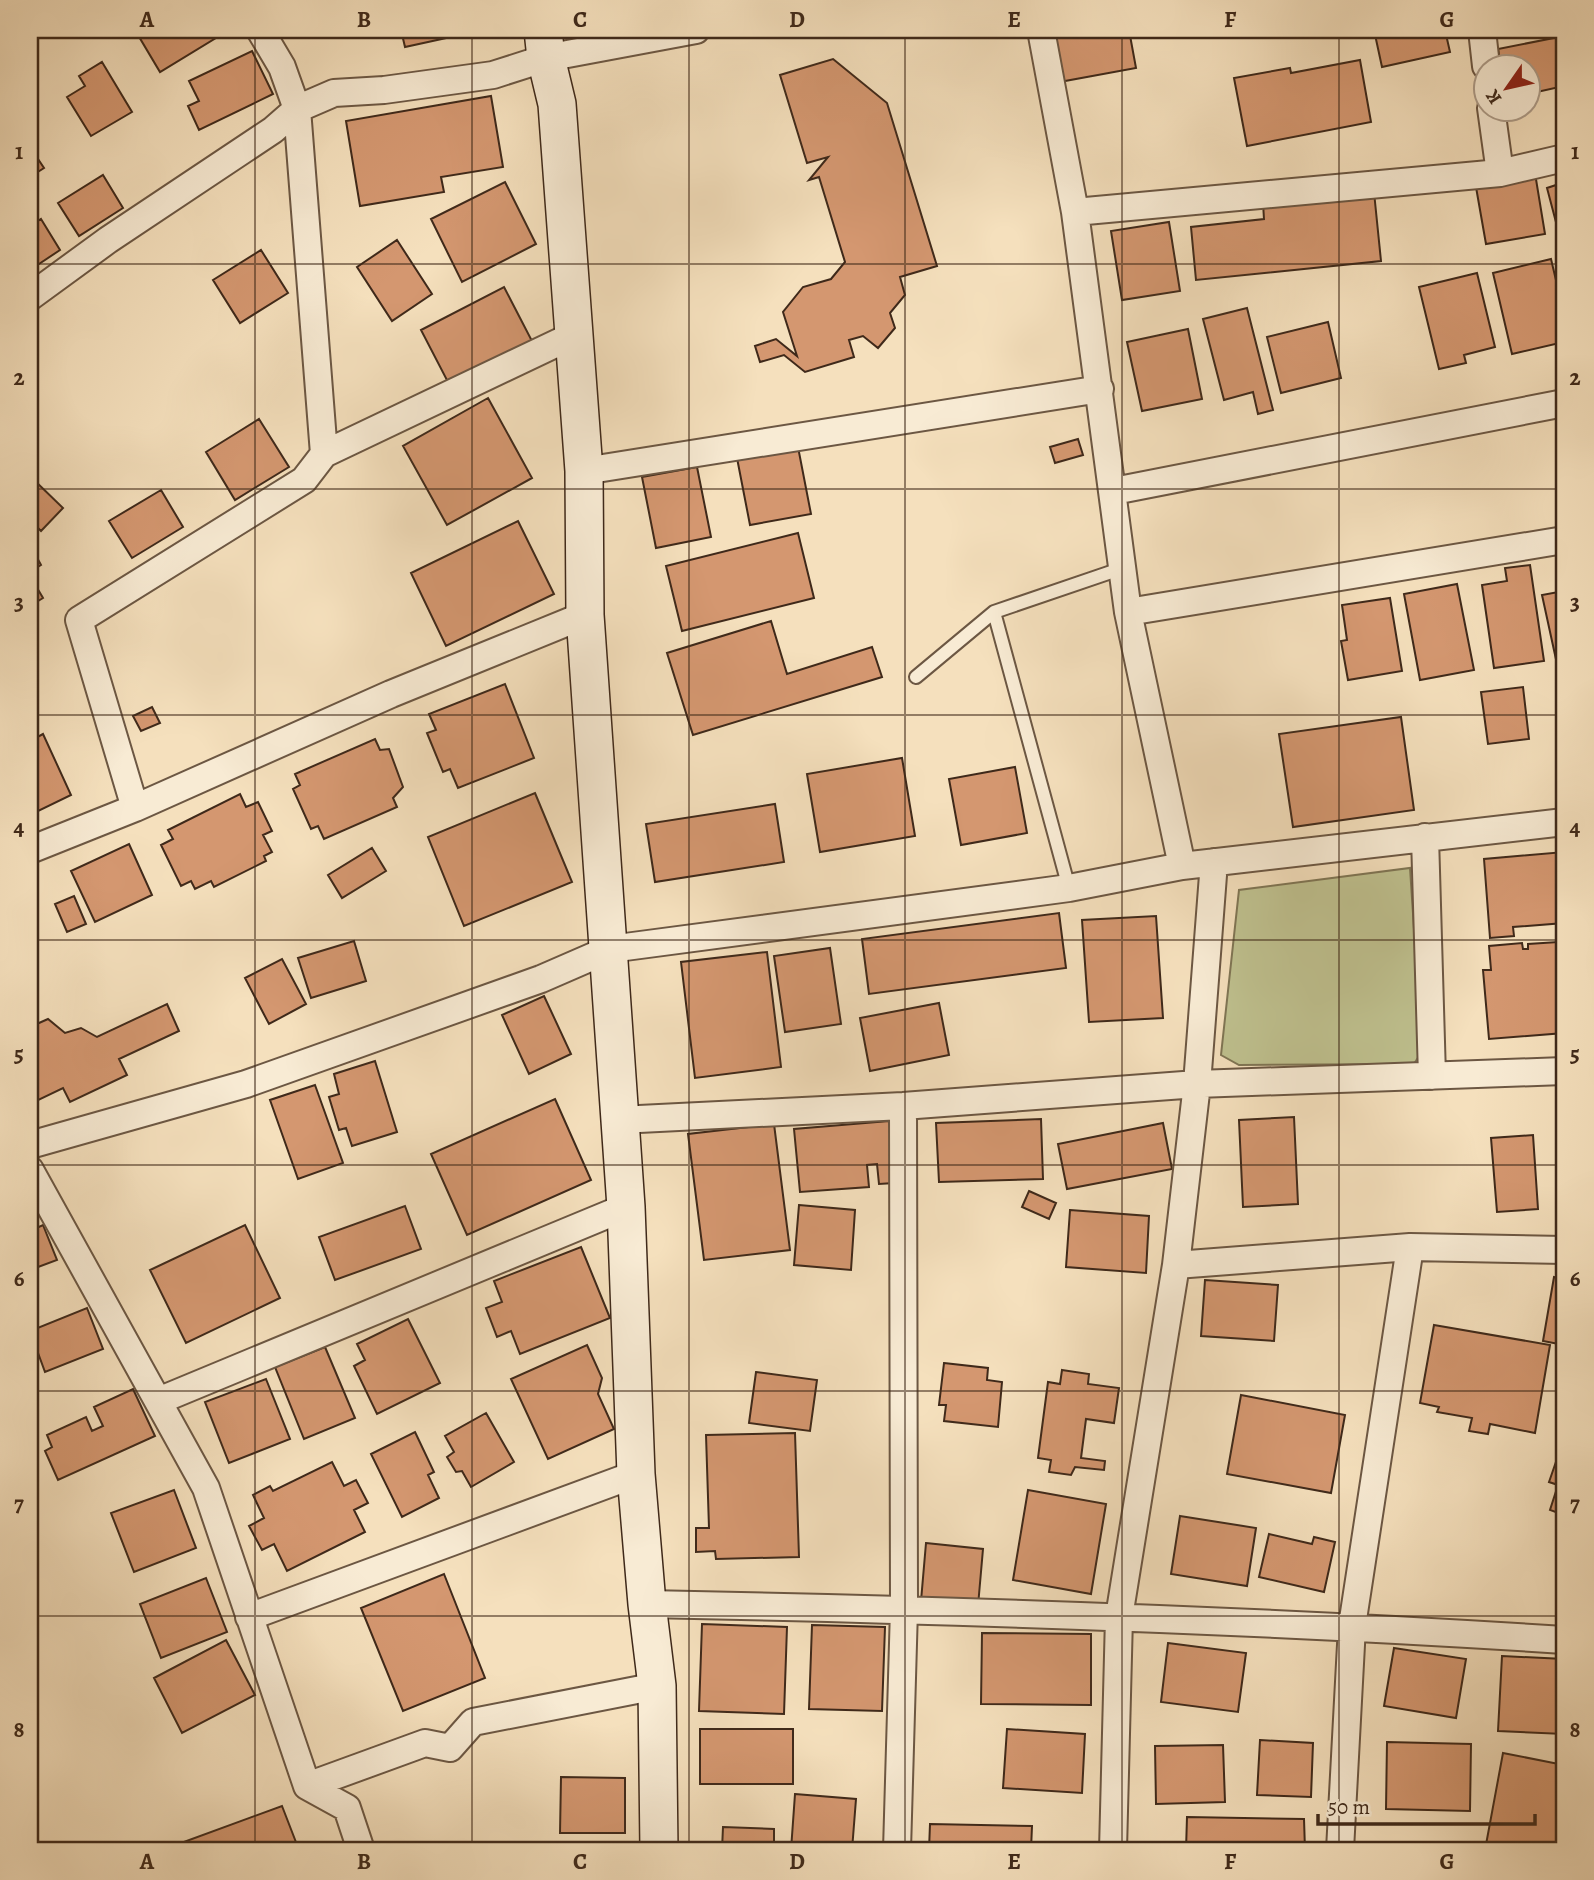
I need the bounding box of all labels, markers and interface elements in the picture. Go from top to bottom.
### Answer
text: A [139,4,155,35]
text: B [357,4,371,35]
text: C [573,4,587,35]
text: D [789,4,805,35]
text: E [1007,4,1021,35]
text: F [1224,4,1237,35]
text: G [1439,4,1455,35]
north arrow [1472,52,1542,122]
text: K [1479,84,1508,109]
text: 1 [15,136,23,167]
text: 1 [1571,136,1579,167]
text: 2 [13,362,25,393]
text: 2 [1569,362,1581,393]
text: 3 [14,587,24,618]
text: 3 [1570,587,1580,618]
text: 4 [14,812,25,843]
text: 4 [1570,812,1581,843]
text: 5 [14,1038,24,1069]
text: 5 [1570,1038,1580,1069]
text: 6 [14,1263,25,1294]
text: 6 [1570,1263,1581,1294]
text: 7 [14,1488,24,1519]
text: 7 [1570,1488,1580,1519]
text: 8 [13,1714,25,1745]
text: 8 [1569,1714,1581,1745]
scale bar [1318,1782,1534,1826]
text: 50 m [1328,1793,1370,1821]
text: A [139,1846,155,1877]
text: B [357,1846,371,1877]
text: C [573,1846,587,1877]
text: D [789,1846,805,1877]
text: E [1007,1846,1021,1877]
text: F [1224,1846,1237,1877]
text: G [1439,1846,1455,1877]

